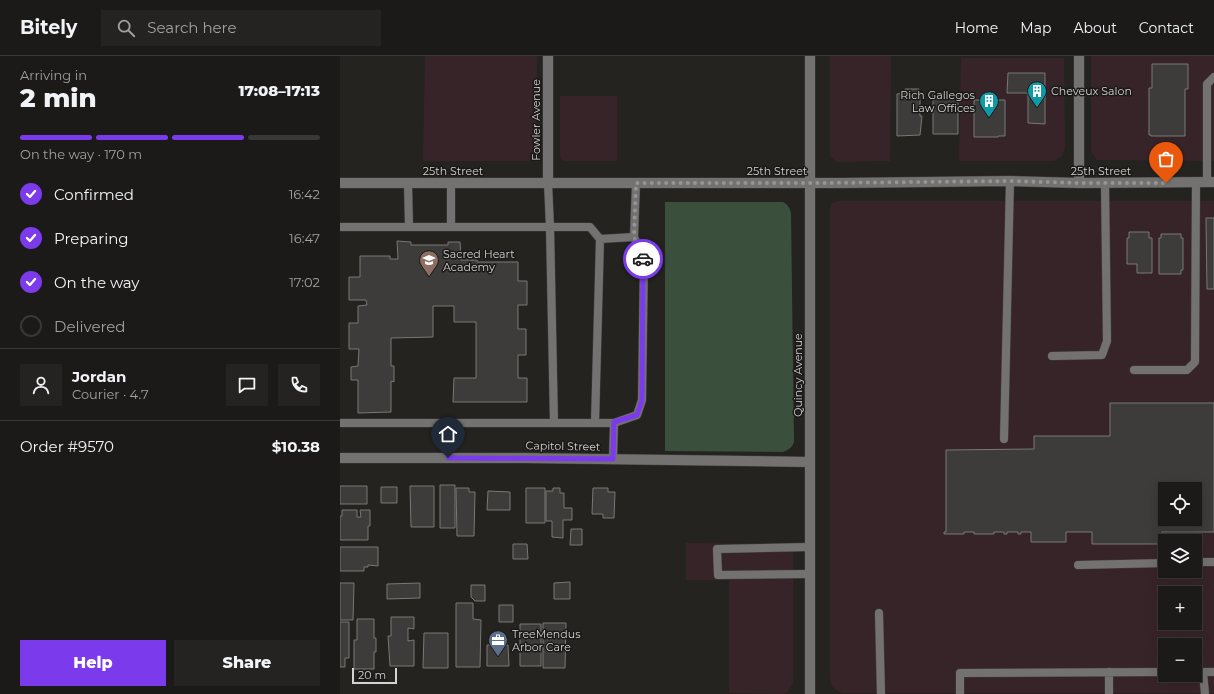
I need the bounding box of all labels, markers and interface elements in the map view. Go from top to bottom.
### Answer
search box [101,10,381,46]
text: Bitely [20,16,77,39]
icon: search [115,17,137,39]
text: Search here [147,18,237,37]
text: Home [955,19,998,37]
text: Map [1020,19,1051,37]
text: About [1073,19,1117,37]
text: Contact [1139,19,1194,37]
text: Arriving in [20,67,87,83]
street label: Fowler Avenue [529,79,543,161]
building icon: Cheveux Salon [1026,80,1048,108]
text: 17:08–17:13 [238,81,320,100]
text: 2 min [20,82,97,114]
place label: Cheveux Salon [1051,84,1132,98]
place label: Rich Gallegos Law Offices [900,88,976,115]
building icon: Rich Gallegos Law Offices [978,90,1000,118]
pin [1149,142,1183,183]
text: On the way · 170 m [20,146,142,162]
icon: bag [1155,148,1177,170]
street label: 25th Street [423,164,484,178]
street label: 25th Street [747,164,808,178]
street label: 25th Street [1071,164,1132,178]
icon: check [20,183,42,205]
text: Confirmed [54,185,134,204]
text: 16:42 [289,186,320,202]
icon: check [20,227,42,249]
text: Preparing [54,229,129,248]
text: 16:47 [289,230,320,246]
courier [623,239,663,279]
place label: Sacred Heart Academy [443,247,515,274]
icon: car [632,248,654,270]
school or university icon: Sacred Heart Academy [418,249,440,277]
icon: check [20,271,42,293]
text: On the way [54,273,139,292]
text: 17:02 [289,274,320,290]
text: Delivered [54,317,126,336]
street label: Quincy Avenue [791,333,805,417]
button: person [20,364,62,406]
button: chat [226,364,268,406]
button: phone [278,364,320,406]
text: Jordan [72,367,126,386]
text: Courier · 4.7 [72,386,149,402]
pin [431,417,465,458]
icon: home [437,423,459,445]
text: Order #9570 [20,437,114,456]
text: $10.38 [272,437,320,456]
street label: Capitol Street [525,438,601,454]
map controls [1158,482,1202,682]
button: locate [1158,482,1202,526]
button: layers [1158,534,1202,578]
button: + [1158,586,1202,630]
place label: TreeMendus Arbor Care [512,627,581,654]
office icon: TreeMendus Arbor Care [487,629,509,657]
button: − [1158,638,1202,682]
button: Help [20,640,166,686]
button: Share [174,640,320,686]
scale bar [352,666,397,685]
text: 20 m [358,668,386,682]

